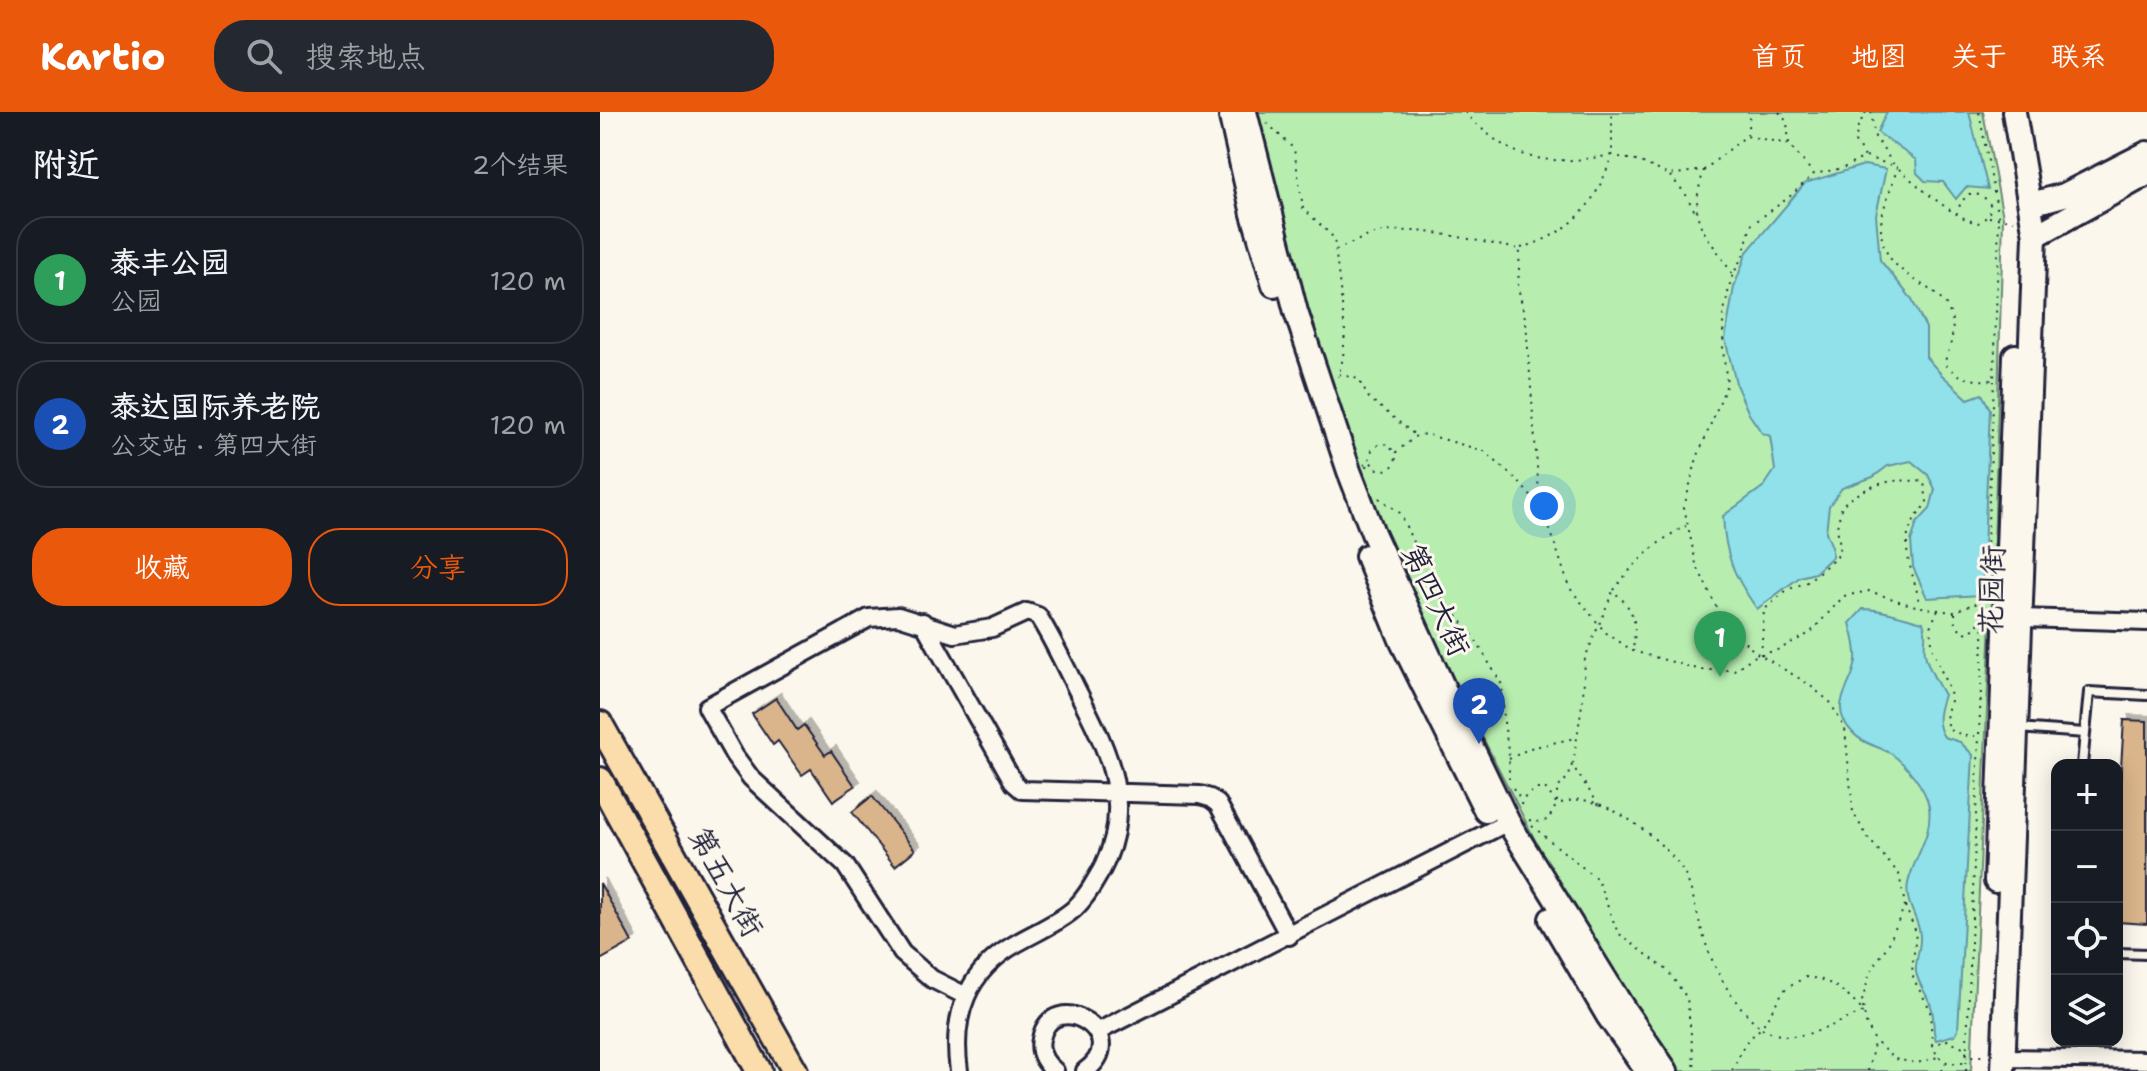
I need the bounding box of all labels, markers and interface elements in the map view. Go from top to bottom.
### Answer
search box [214,20,774,92]
text: Kartio [40,31,166,82]
icon: search [242,34,286,78]
text: 搜索地点 [306,36,426,77]
text: 首页 [1751,37,1807,75]
text: 地图 [1851,37,1907,75]
text: 关于 [1951,37,2007,75]
text: 联系 [2051,37,2107,75]
text: 附近 [32,141,100,187]
text: 2个结果 [472,147,568,182]
text: 泰丰公园 [110,242,230,283]
text: 1 [54,263,66,298]
text: 120 m [490,263,566,298]
text: 公园 [110,283,162,318]
text: 泰达国际养老院 [110,386,320,427]
text: 2 [51,407,69,442]
text: 120 m [490,407,566,442]
text: 公交站 · 第四大街 [110,427,317,462]
your location [1524,486,1564,526]
button: 收藏 [32,528,292,606]
button: 分享 [308,528,568,606]
street label: 第四大街 [1393,537,1480,663]
street label: 花园街 [1969,544,2014,636]
pin: 1 [1694,611,1746,677]
pin: 2 [1453,678,1505,744]
map controls [2051,759,2123,1047]
button: + [2051,759,2123,831]
street label: 第五大街 [679,819,773,944]
button: − [2051,831,2123,903]
button: locate [2051,903,2123,975]
button: layers [2051,975,2123,1047]

